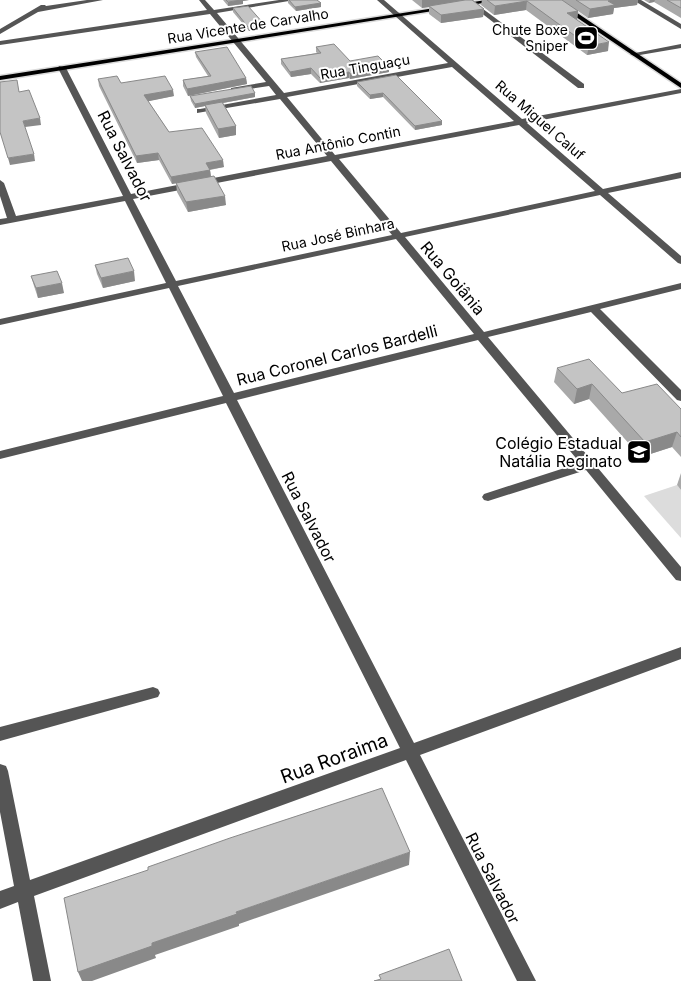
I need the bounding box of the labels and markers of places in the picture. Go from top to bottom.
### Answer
place label: Chute Boxe Sniper [492,21,568,54]
sports icon: Chute Boxe Sniper [573,25,599,51]
place label: Colégio Estadual Natália Reginato [495,433,622,471]
school or university icon: Colégio Estadual Natália Reginato [626,439,652,465]

